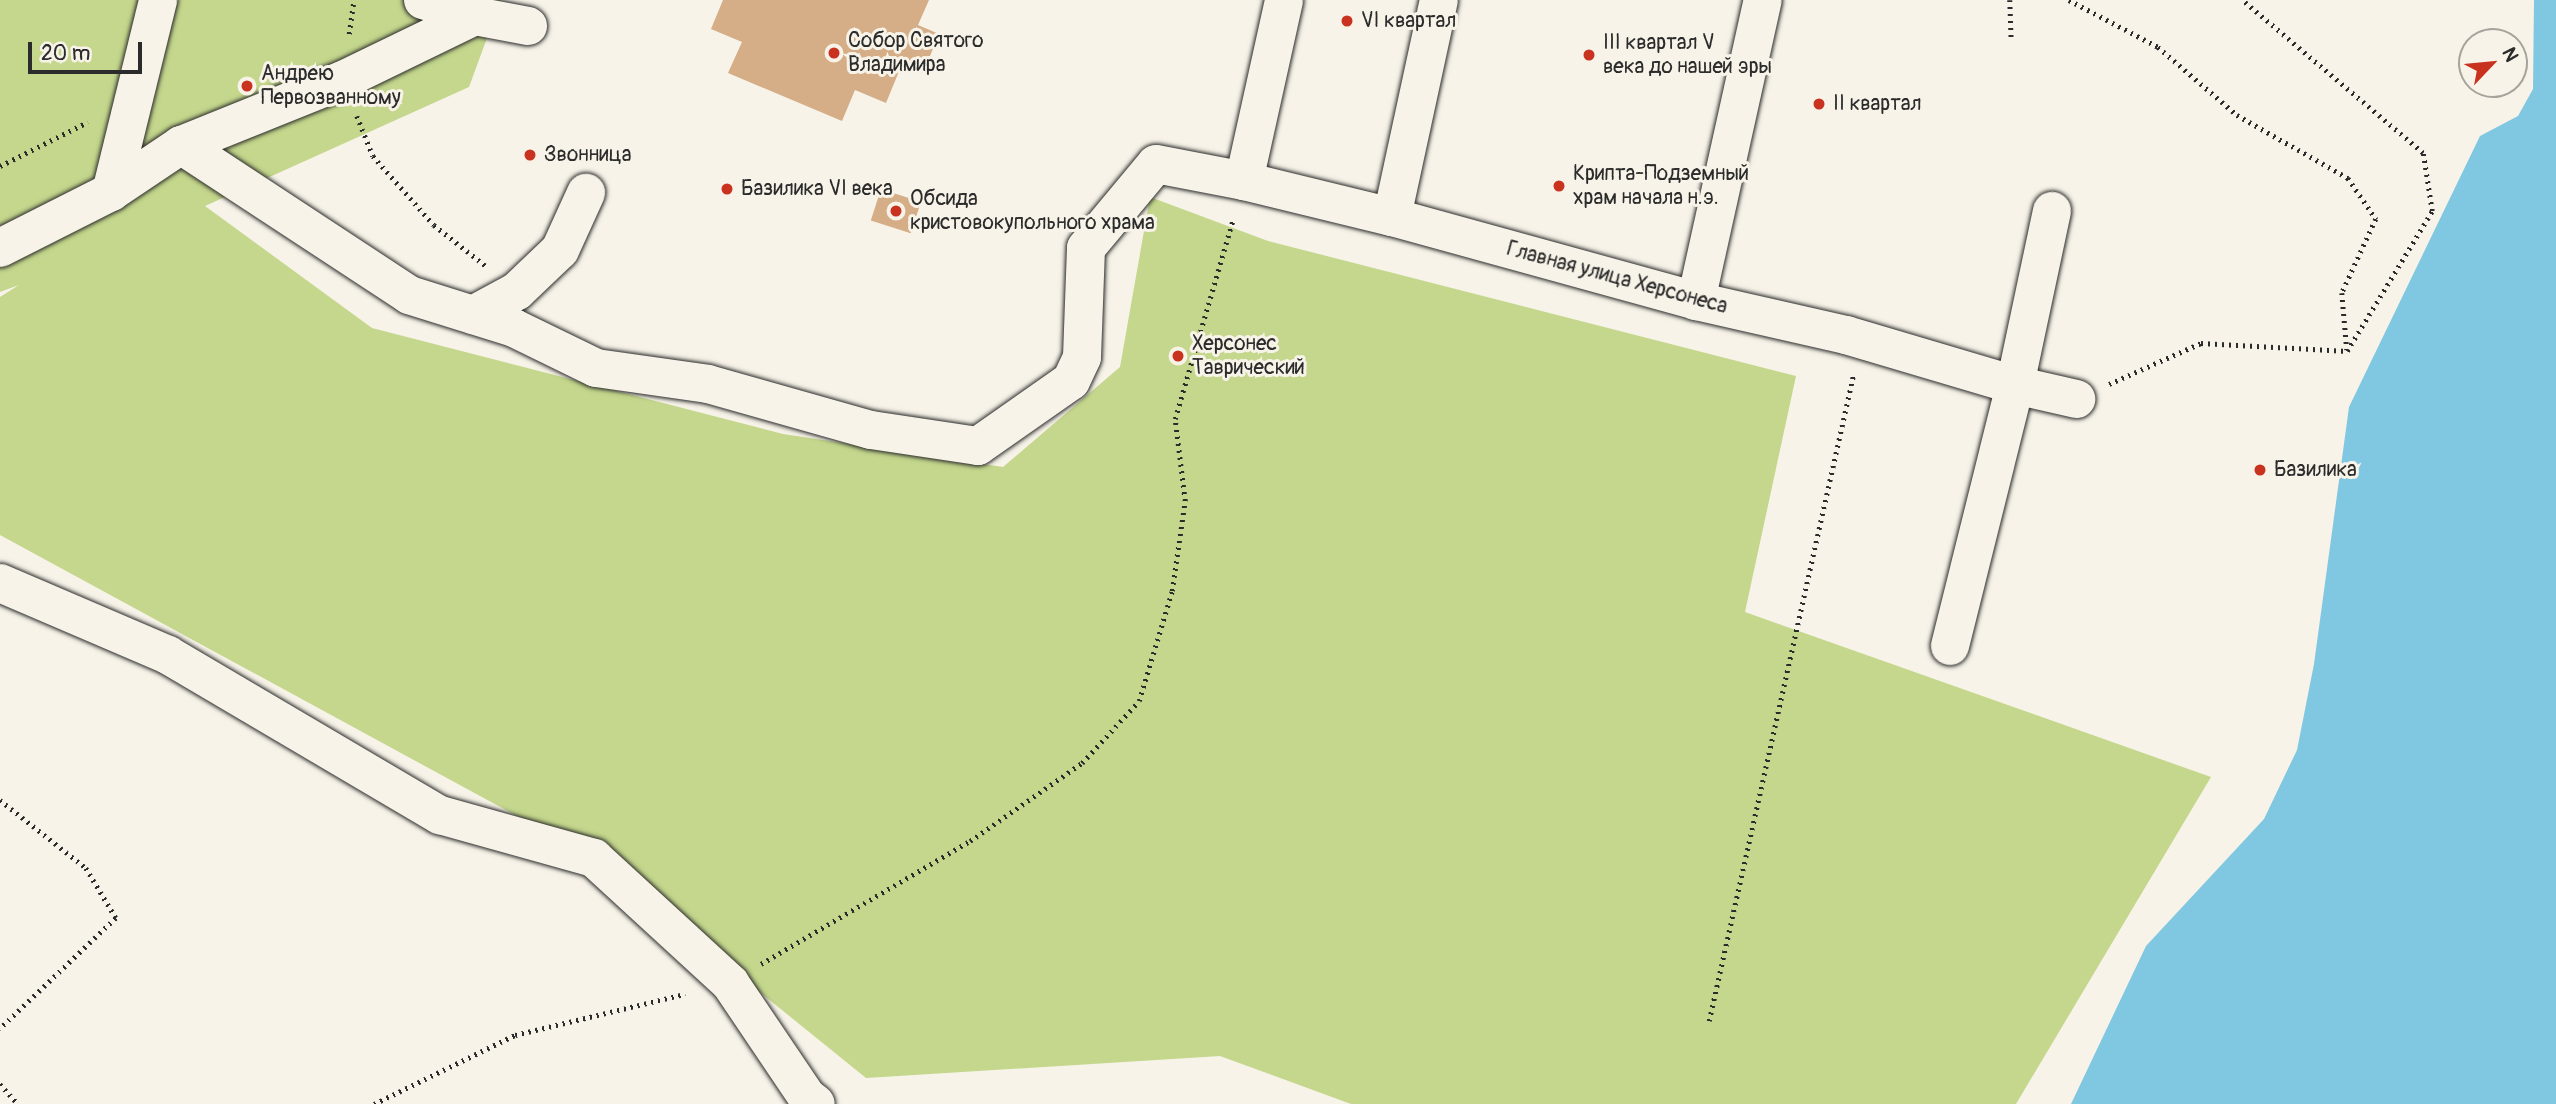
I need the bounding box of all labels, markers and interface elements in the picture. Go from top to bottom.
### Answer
place label: VI квартал [1361,8,1456,34]
marker: VI квартал [1339,13,1355,29]
scale bar [32,28,145,72]
place label: Собор Святого Владимира [848,28,983,78]
north arrow [2458,28,2528,98]
place label: III квартал V века до нашей эры [1603,30,1772,80]
text: 20 m [41,40,90,67]
text: N [2496,44,2524,66]
marker: Собор Святого Владимира [826,45,842,61]
marker: III квартал V века до нашей эры [1581,47,1597,63]
place label: Андрею Первозванному [261,61,401,111]
marker: Андрею Первозванному [239,78,255,94]
place label: II квартал [1833,91,1922,117]
marker: II квартал [1811,96,1827,112]
place label: Звонница [544,142,631,168]
marker: Звонница [522,147,538,163]
place label: Крипта-Подземный храм начала н.э. [1573,161,1749,211]
place label: Базилика VI века [741,176,893,202]
marker: Крипта-Подземный храм начала н.э. [1551,178,1567,194]
marker: Базилика VI века [719,181,735,197]
place label: Обсида кристовокупольного храма [910,186,1155,236]
marker: Обсида кристовокупольного храма [888,203,904,219]
street label: Главная улица Херсонеса [1504,236,1730,320]
place label: Херсонес Таврический [1192,331,1305,381]
marker: Херсонес Таврический [1170,348,1186,364]
place label: Базилика [2274,457,2357,483]
marker: Базилика [2252,462,2268,478]

